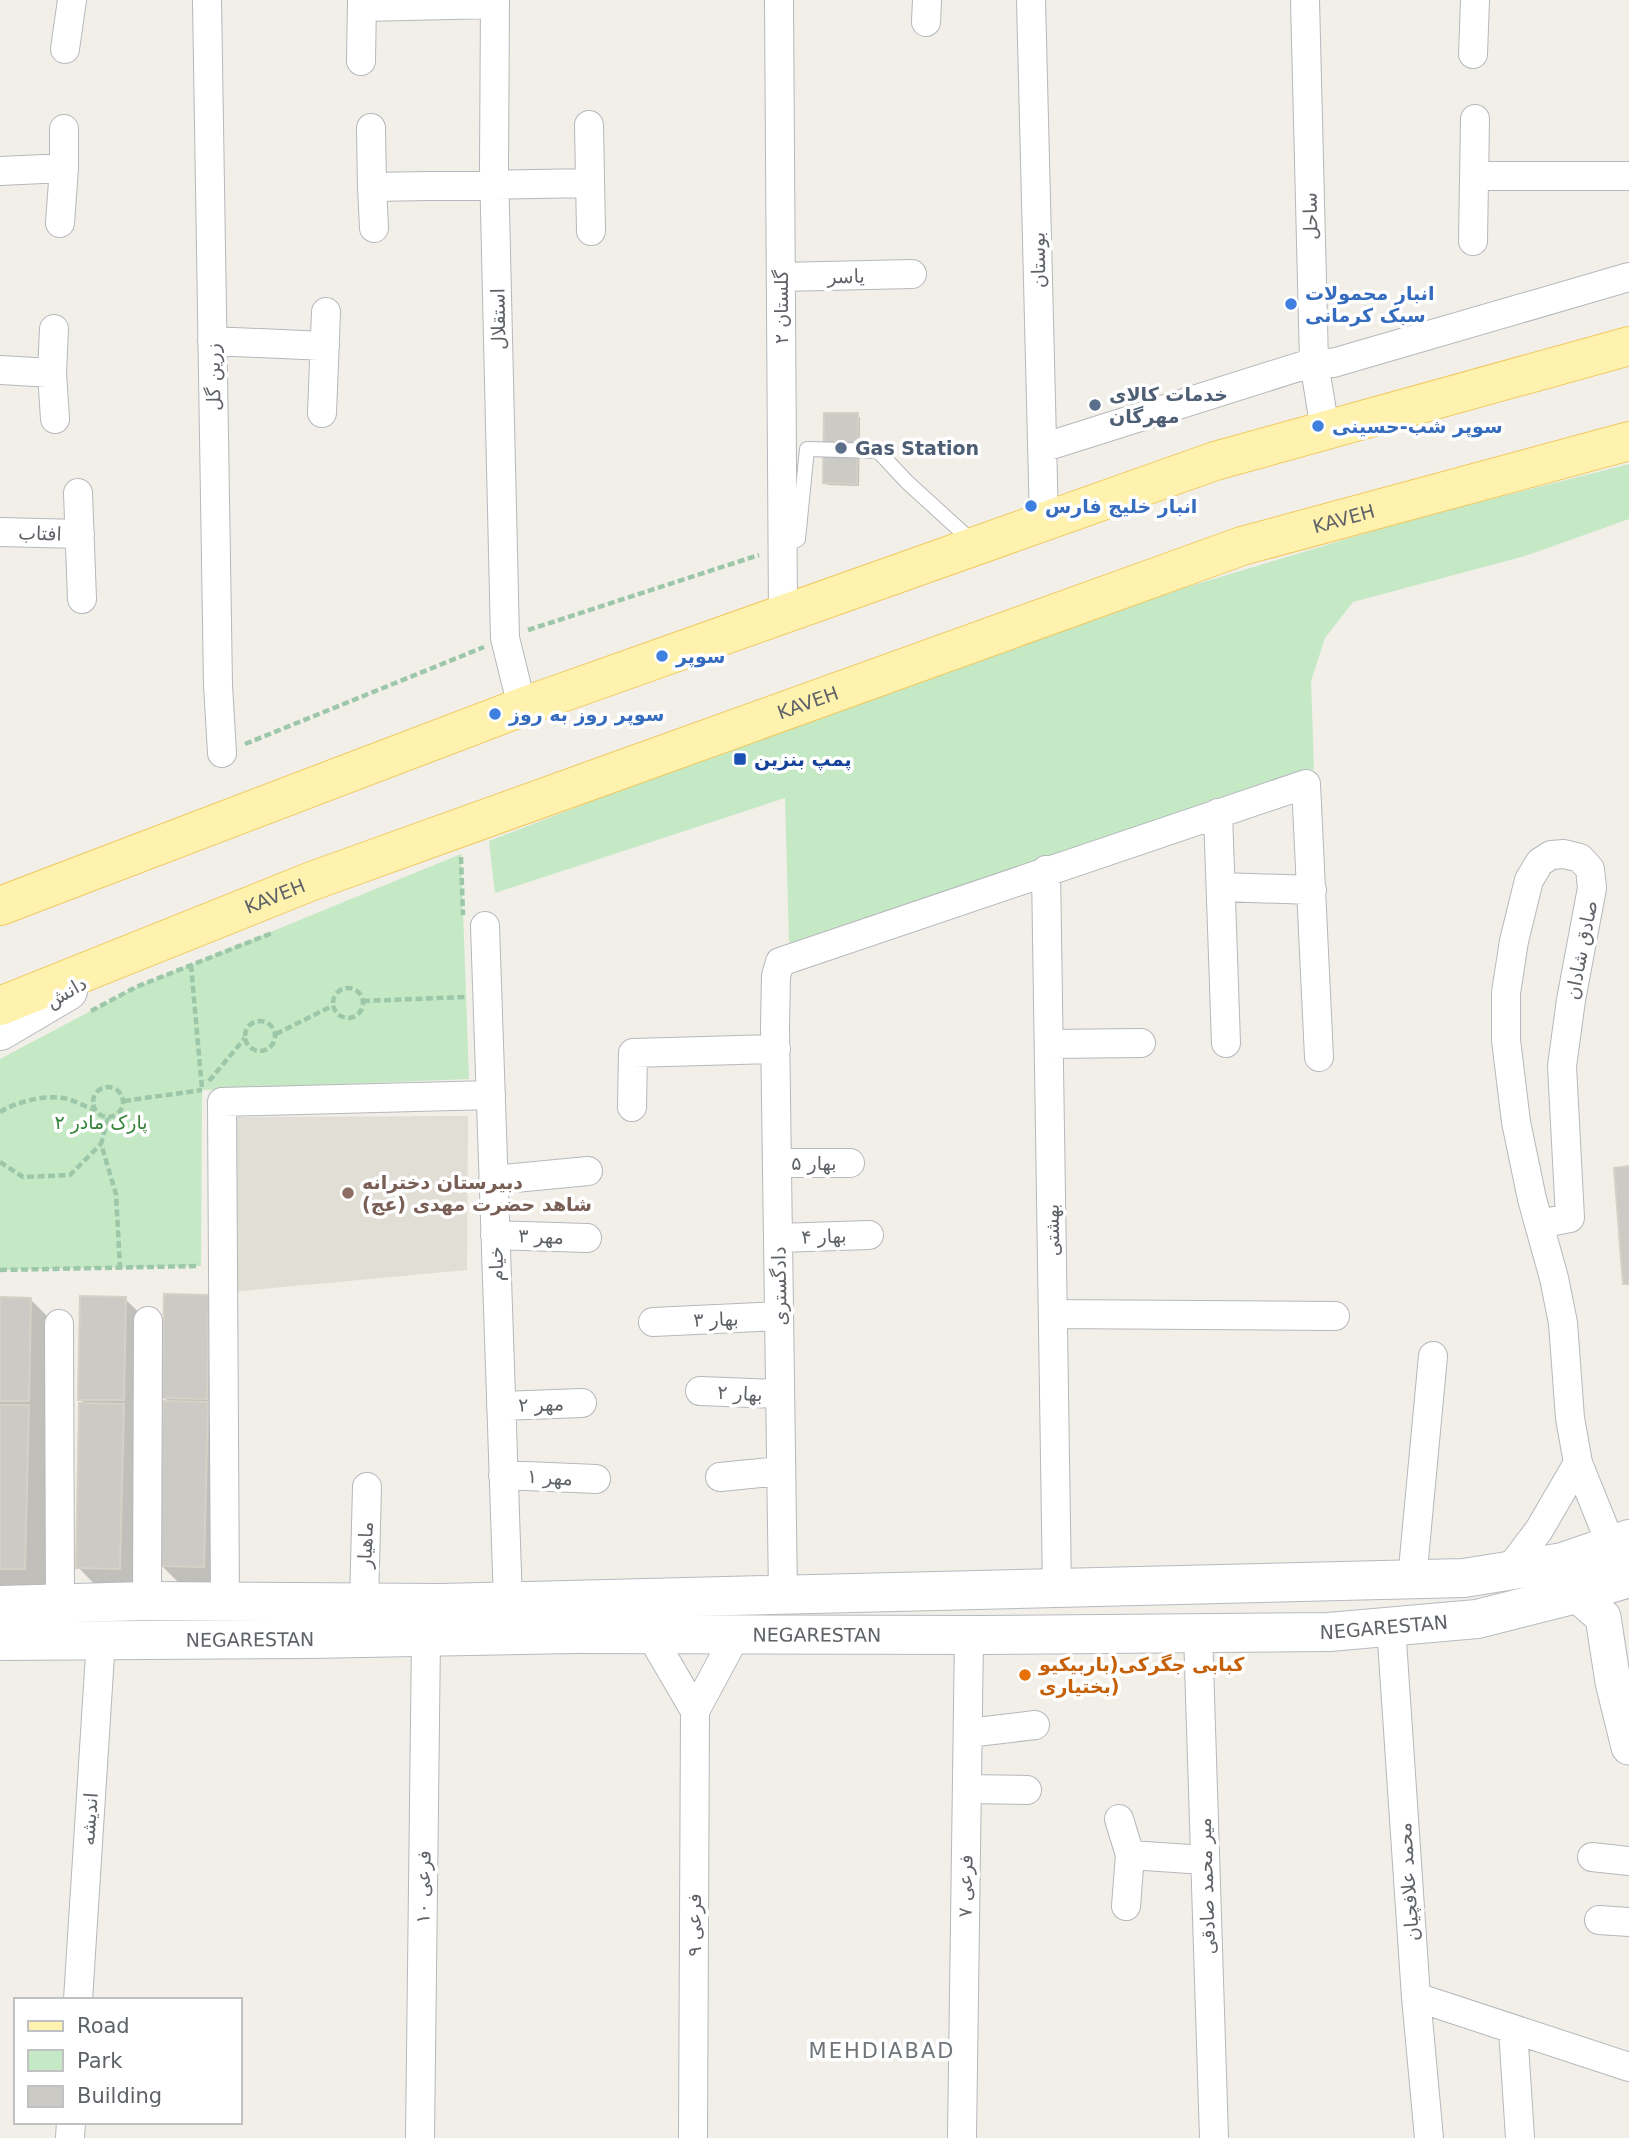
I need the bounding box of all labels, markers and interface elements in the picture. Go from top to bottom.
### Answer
street label: ساحل [1299,192,1321,240]
street label: بوستان [1027,232,1050,288]
street label: یاسر [826,265,865,288]
street label: گلستان ۲ [770,269,792,344]
place label: انبار محمولات سبک کرمانی [1305,282,1434,327]
street label: استقلال [486,288,510,350]
marker: انبار محمولات سبک کرمانی [1283,296,1299,312]
street label: زرین گل [201,343,226,411]
place label: خدمات کالای مهرگان [1109,383,1228,428]
marker: خدمات کالای مهرگان [1087,397,1103,413]
place label: سوپر شب-حسینی [1332,415,1503,438]
marker: سوپر شب-حسینی [1310,418,1326,434]
place label: Gas Station [855,437,979,459]
marker: Gas Station [833,440,849,456]
place label: انبار خلیج فارس [1045,495,1197,518]
marker: انبار خلیج فارس [1023,498,1039,514]
street label: KAVEH [1310,500,1377,537]
street label: افتاب [18,521,62,545]
place label: سوپر [675,645,726,668]
marker: سوپر [654,648,670,664]
street label: KAVEH [774,681,841,724]
place label: سوپر روز به روز [508,703,664,726]
marker: سوپر روز به روز [487,706,503,722]
place label: پمپ بنزین [754,748,852,771]
marker: پمپ بنزین [732,751,748,767]
street label: KAVEH [241,874,308,918]
street label: صادق شادان [1561,899,1601,1001]
street label: دانش [42,972,91,1013]
park label: پارک مادر ۲ [54,1111,148,1134]
street label: بهار ۵ [791,1152,837,1175]
place label: دبیرستان دخترانه شاهد حضرت مهدی (عج) [362,1171,592,1216]
marker: دبیرستان دخترانه شاهد حضرت مهدی (عج) [340,1185,356,1201]
street label: بهشتی [1041,1204,1064,1256]
street label: مهر ۳ [518,1224,564,1249]
street label: بهار ۴ [801,1224,847,1249]
street label: خیام [484,1246,509,1282]
street label: دادگستری [767,1246,792,1326]
street label: بهار ۳ [693,1307,739,1332]
street label: بهار ۲ [717,1381,763,1406]
street label: مهر ۲ [518,1392,564,1417]
street label: مهر ۱ [527,1465,573,1490]
street label: ماهیار [353,1521,378,1570]
street label: NEGARESTAN [1320,1611,1449,1643]
street label: NEGARESTAN [753,1623,881,1646]
street label: NEGARESTAN [186,1628,314,1651]
place label: کبابی جگرکی(باربیکیو بختیاری) [1038,1653,1245,1698]
marker: کبابی جگرکی(باربیکیو بختیاری) [1017,1667,1033,1683]
street label: اندیشه [76,1792,102,1846]
street label: میر محمد صادقی [1193,1817,1220,1955]
street label: محمد علافچیان [1393,1822,1424,1942]
street label: فرعی ۱۰ [411,1850,436,1924]
street label: فرعی ۷ [953,1854,978,1918]
street label: فرعی ۹ [683,1894,706,1957]
legend [14,1998,242,2124]
text: Road [77,2014,130,2038]
district label: MEHDIABAD [809,2039,955,2063]
text: Park [77,2049,123,2073]
text: Building [77,2084,162,2108]

